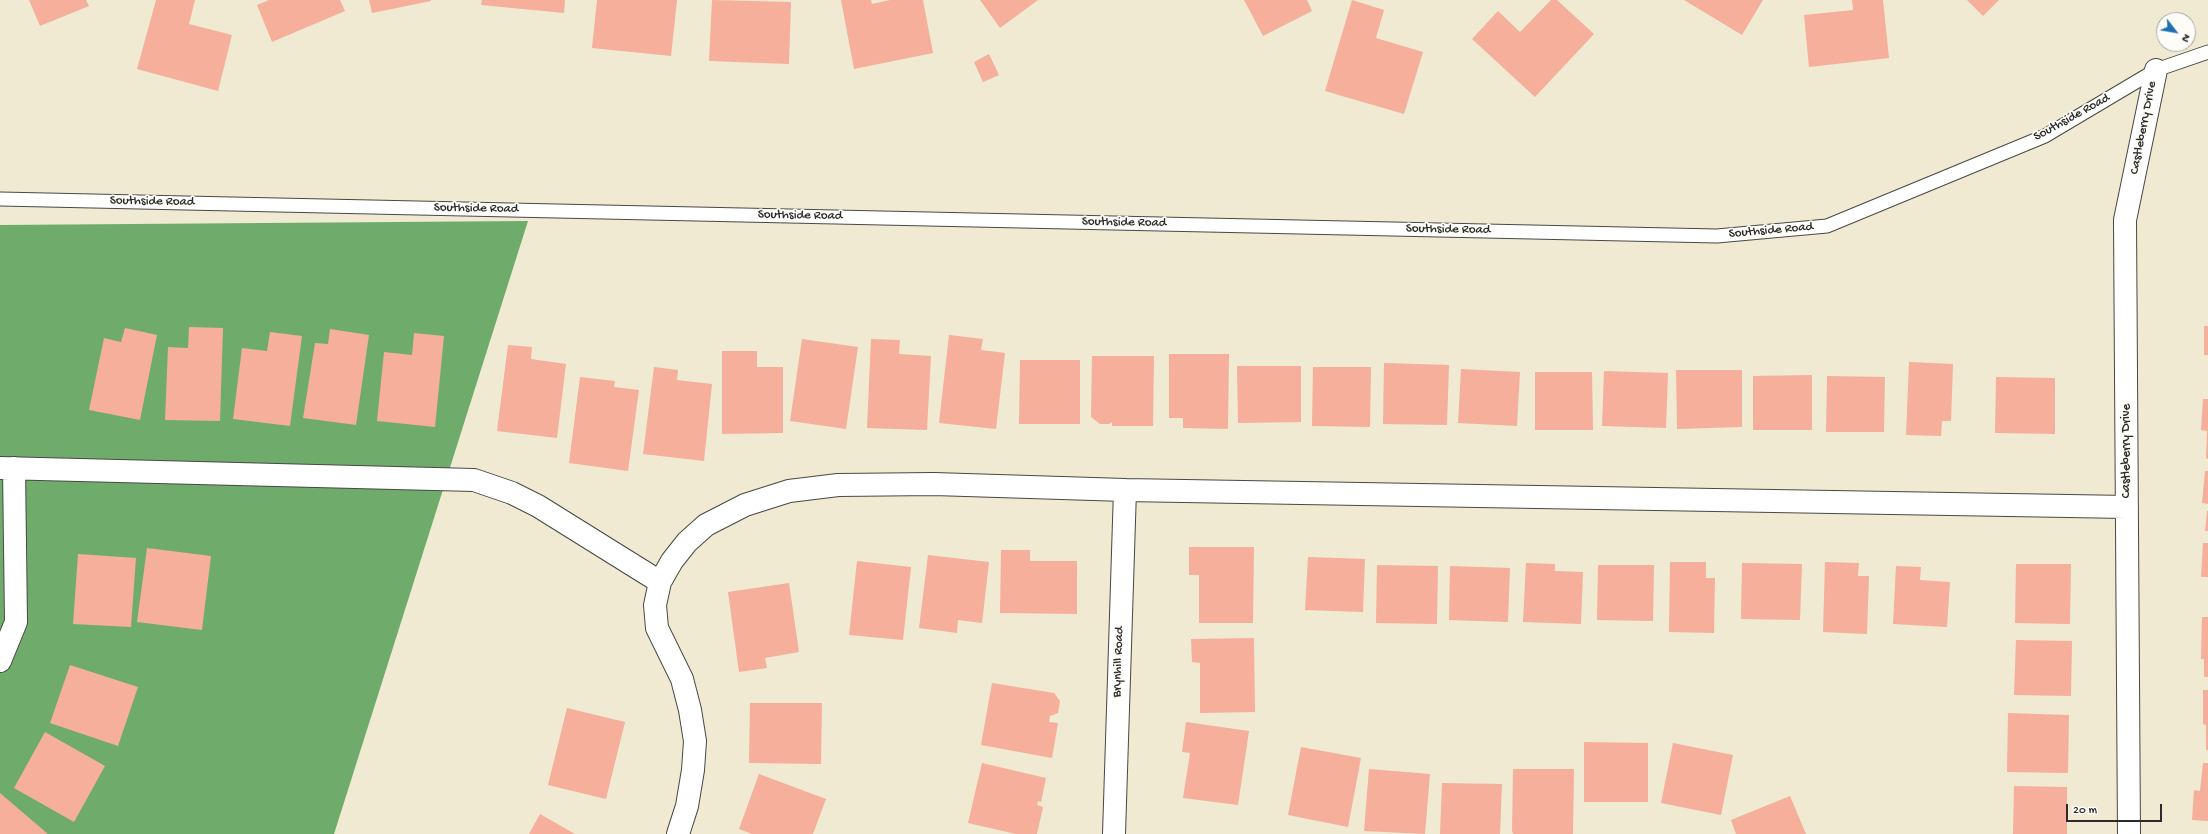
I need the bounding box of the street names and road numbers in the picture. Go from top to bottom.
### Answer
street label: Castleberry Drive [2127,80,2161,176]
street label: Southside Road [2031,91,2113,145]
street label: Southside Road [110,193,194,211]
street label: Southside Road [434,200,518,218]
street label: Southside Road [758,207,842,225]
street label: Southside Road [1082,214,1166,232]
street label: Southside Road [1728,220,1814,242]
street label: Southside Road [1406,221,1490,239]
street label: Castleberry Drive [2119,404,2135,498]
street label: Brynhill Road [1110,626,1128,698]

